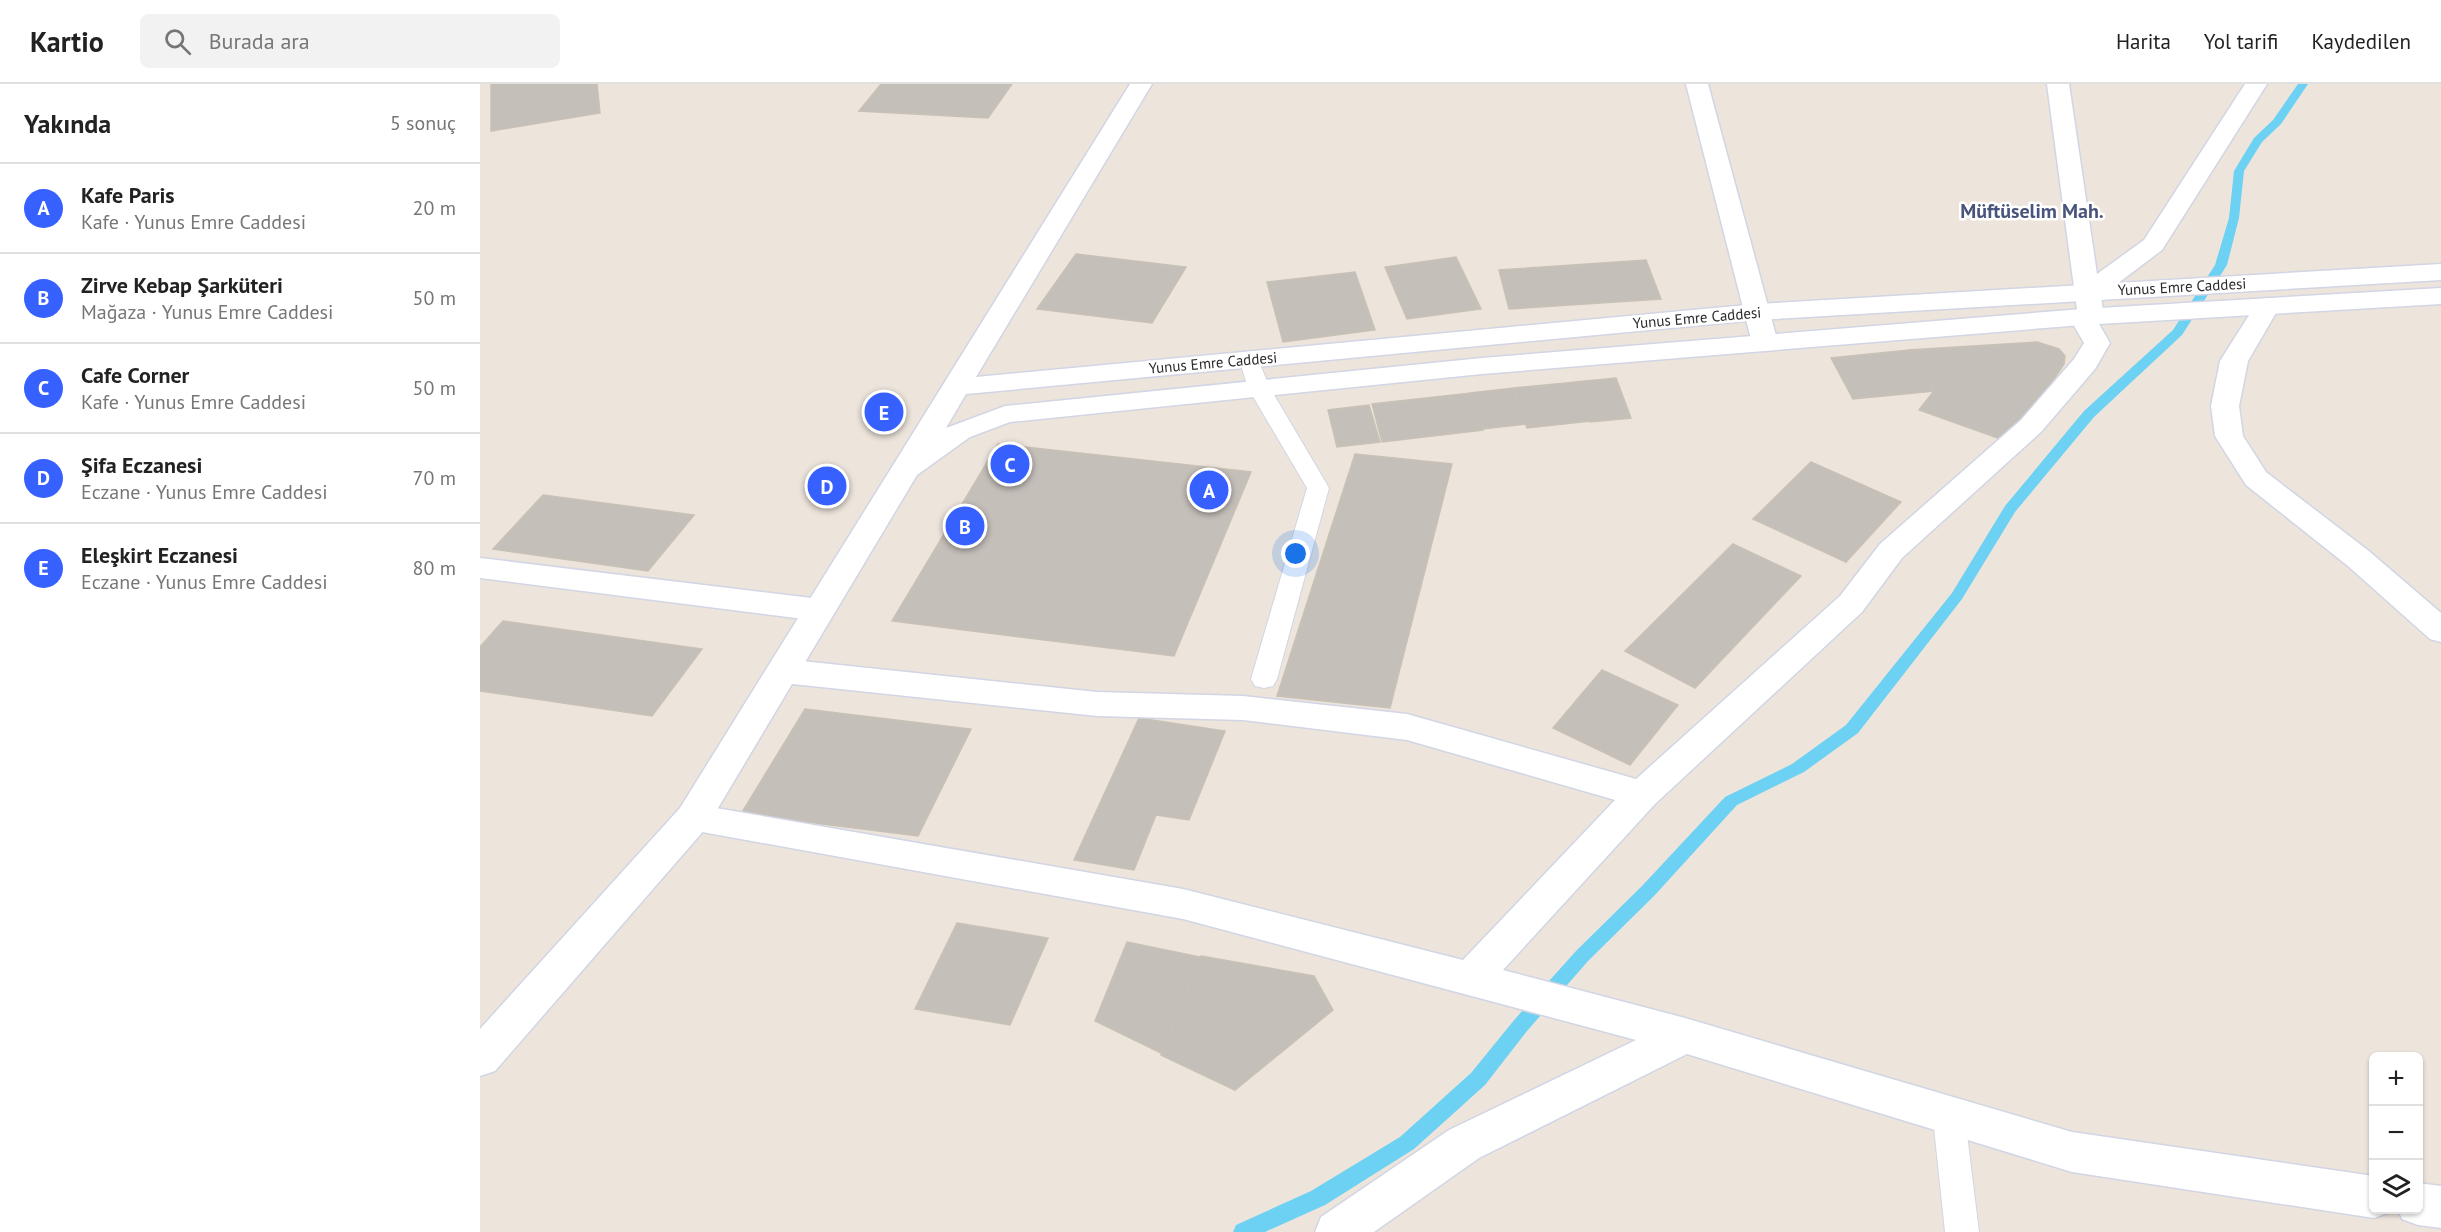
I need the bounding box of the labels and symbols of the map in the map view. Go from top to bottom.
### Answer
district label: Müftüselim Mah. [1960,198,2104,224]
street label: Yunus Emre Caddesi [2117,274,2247,299]
street label: Yunus Emre Caddesi [1632,302,1762,333]
street label: Yunus Emre Caddesi [1148,347,1278,378]
pin: E [864,390,904,434]
pin: C [990,442,1030,487]
pin: D [808,464,846,508]
pin: A [1190,468,1228,512]
pin: B [946,504,984,548]
your location [1281,539,1310,568]

